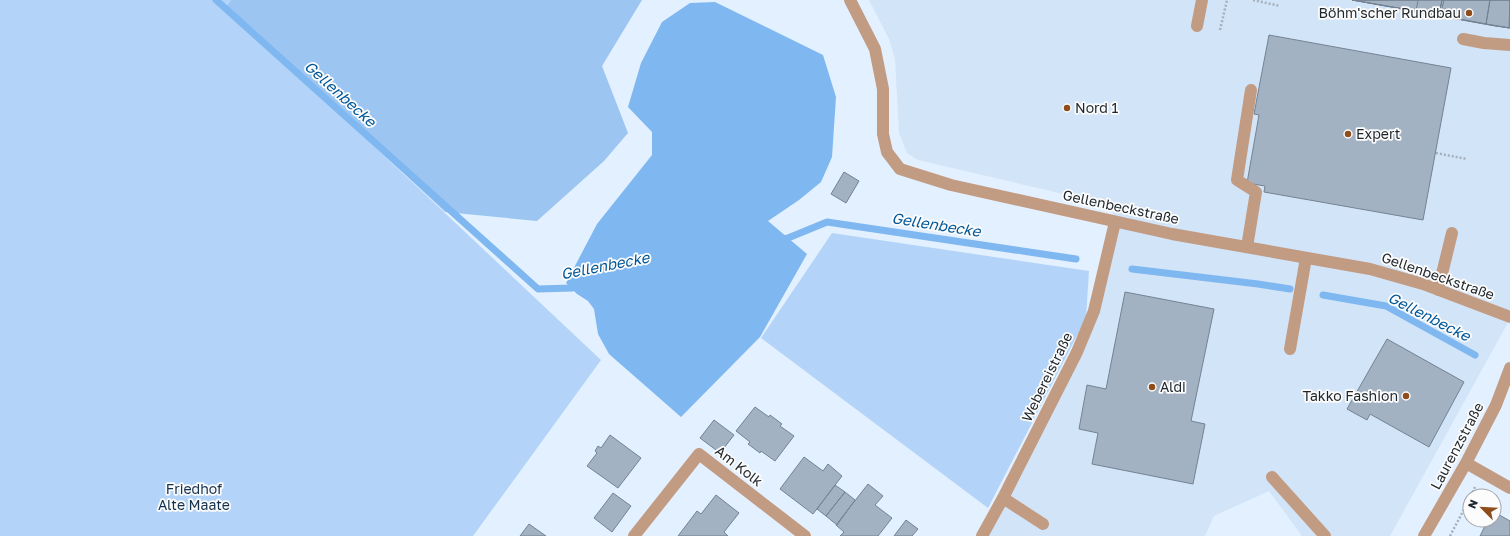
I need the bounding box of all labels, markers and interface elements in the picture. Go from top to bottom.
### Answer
place label: Böhm'scher Rundbau [1319,4,1461,21]
marker: Böhm'scher Rundbau [1464,8,1474,18]
water label: Gellenbecke [301,57,381,131]
place label: Nord 1 [1075,99,1118,116]
marker: Nord 1 [1062,103,1072,113]
place label: Expert [1356,125,1400,142]
marker: Expert [1343,129,1353,139]
street label: Gellenbeckstraße [1061,186,1181,227]
water label: Gellenbecke [890,208,983,240]
water label: Gellenbecke [559,247,652,282]
street label: Gellenbeckstraße [1379,248,1497,303]
water label: Gellenbecke [1385,288,1475,345]
street label: Webereistraße [1018,329,1076,424]
place label: Aldi [1160,378,1186,395]
marker: Aldi [1147,382,1157,392]
place label: Takko Fashion [1302,387,1398,404]
marker: Takko Fashion [1401,391,1411,401]
street label: Laurenzstraße [1426,399,1487,492]
street label: Am Kolk [712,442,766,489]
park label: Friedhof Alte Maate [158,480,230,513]
north arrow [1462,488,1502,528]
text: N [1465,497,1480,510]

